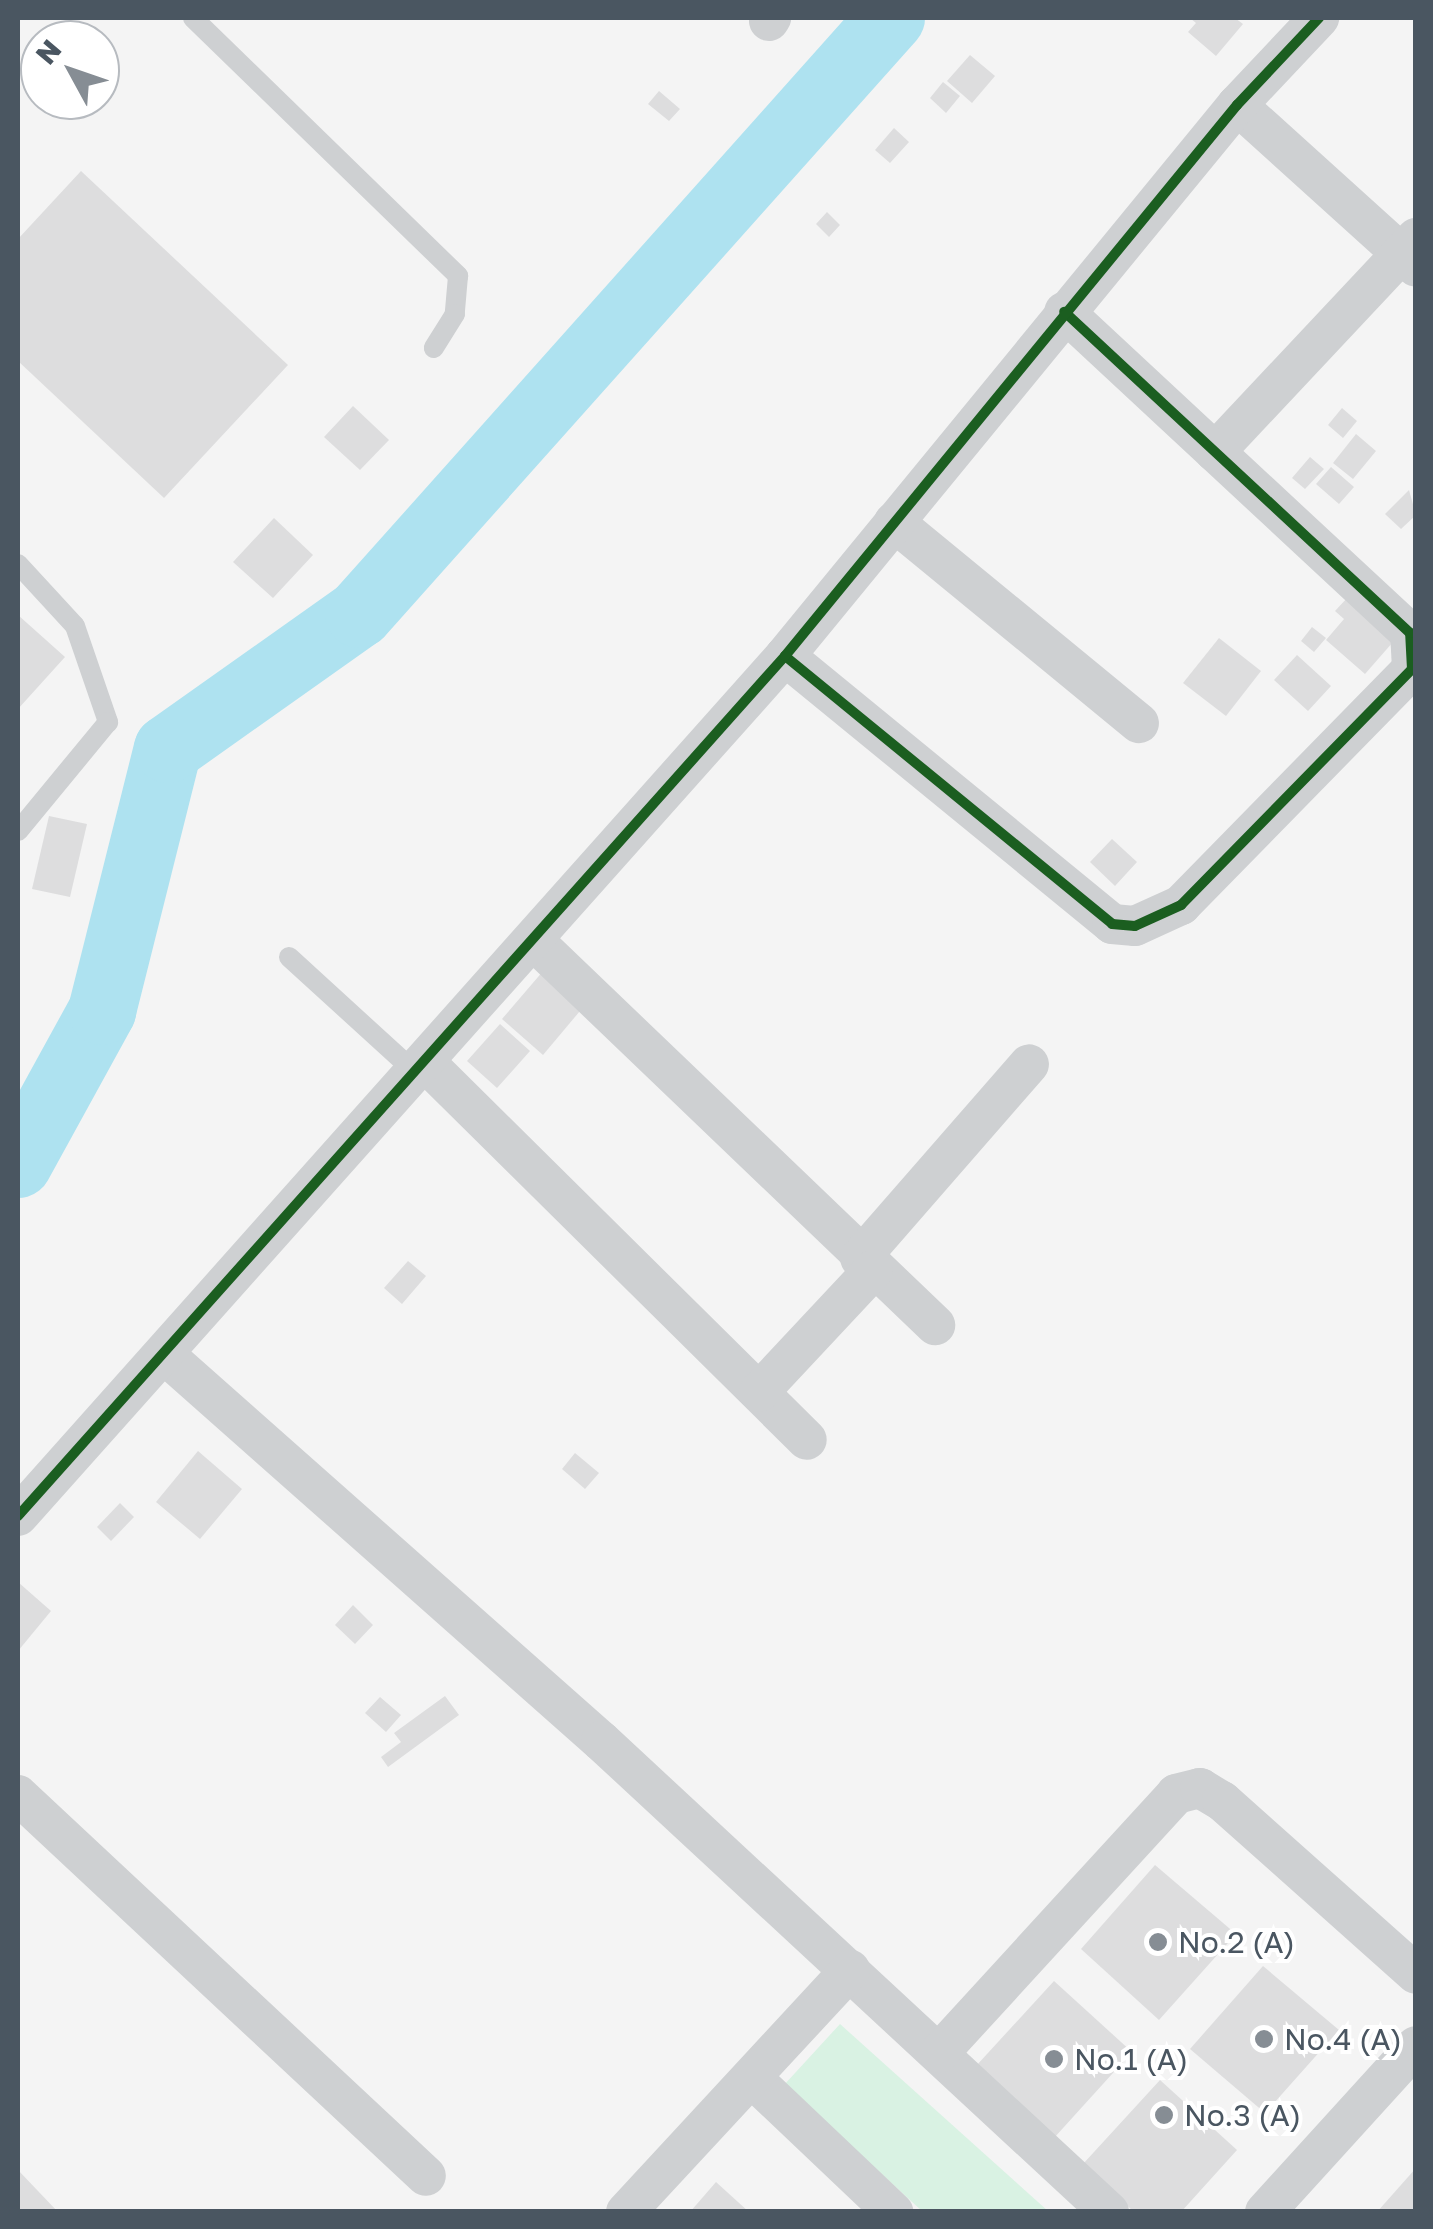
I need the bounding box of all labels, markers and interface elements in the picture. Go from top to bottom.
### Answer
north arrow [20,20,120,120]
text: N [29,33,68,70]
place label: No.2 (A) [1178,1924,1295,1960]
marker: No.2 (A) [1147,1931,1169,1953]
place label: No.4 (A) [1284,2021,1402,2057]
marker: No.4 (A) [1253,2028,1275,2050]
place label: No.1 (A) [1074,2041,1188,2077]
marker: No.1 (A) [1043,2048,1065,2070]
place label: No.3 (A) [1184,2097,1301,2133]
marker: No.3 (A) [1153,2104,1175,2126]

